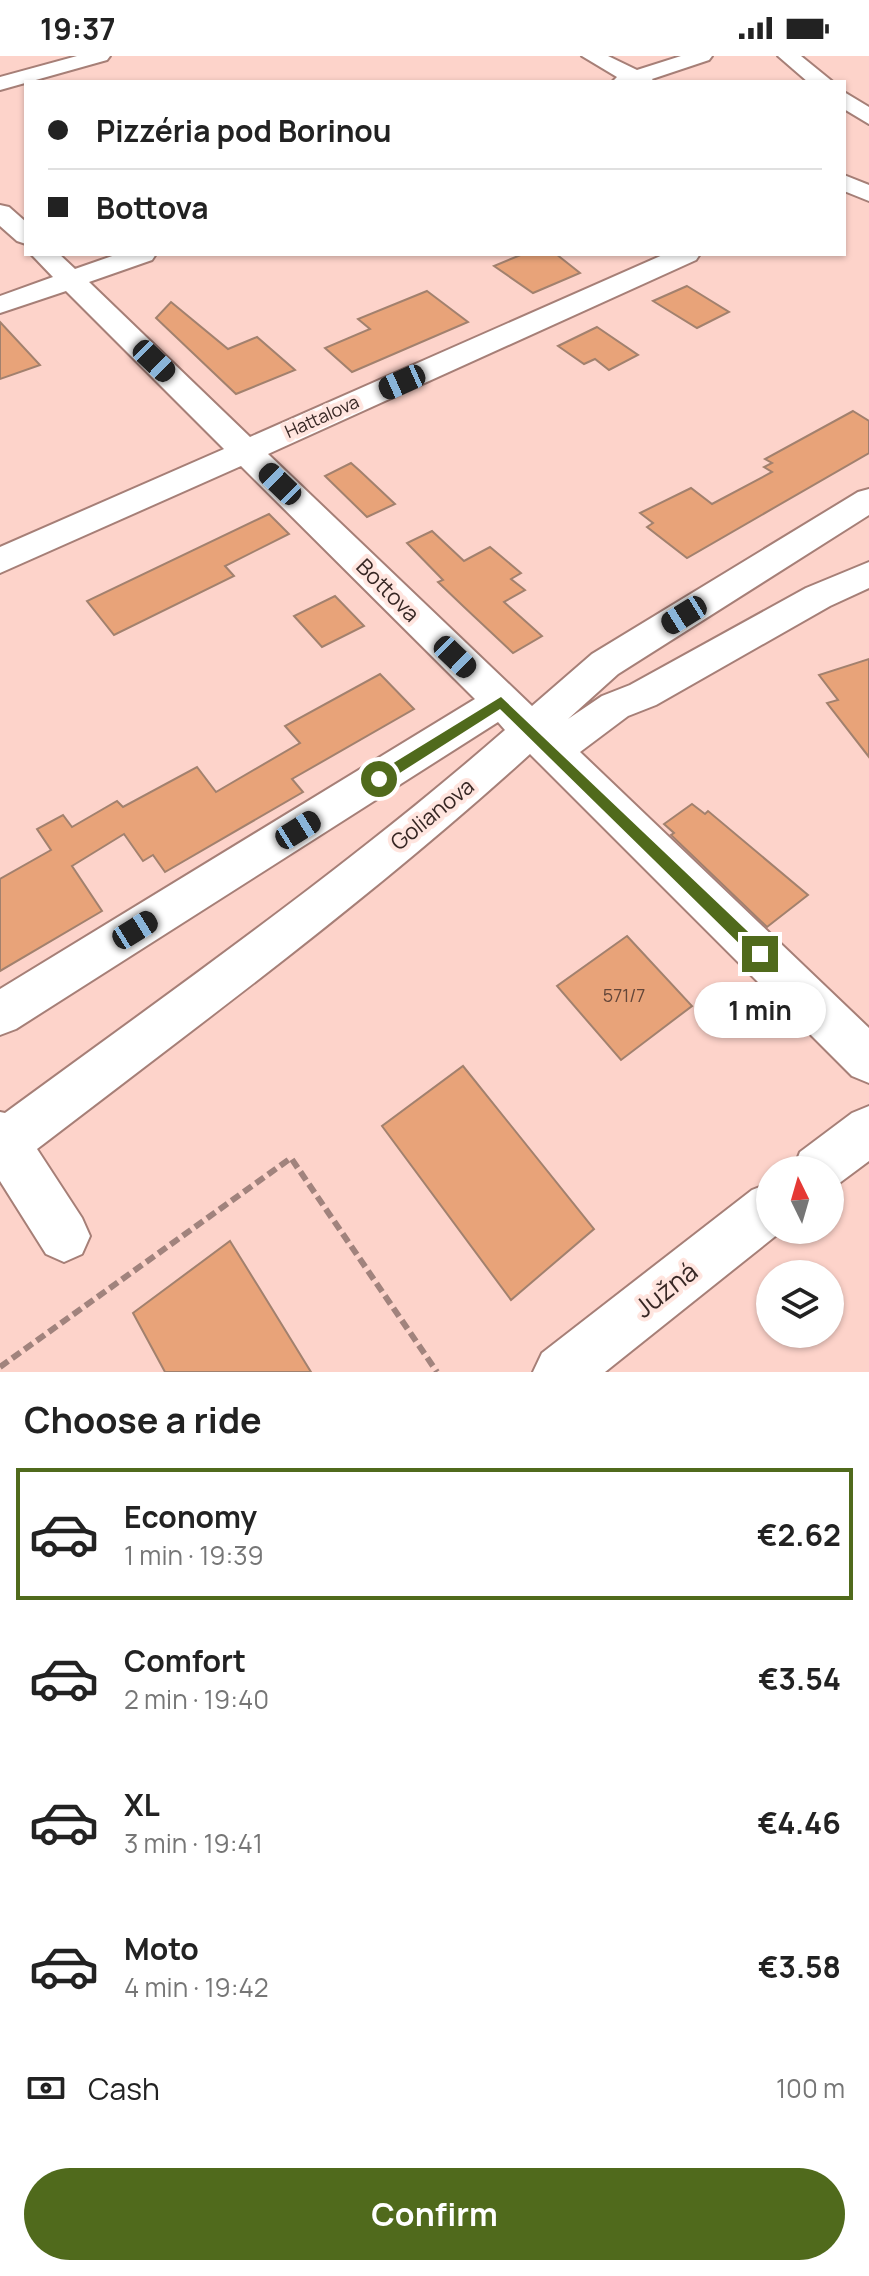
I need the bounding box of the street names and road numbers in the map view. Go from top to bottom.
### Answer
street label: Hattalova [281,389,362,443]
street label: Bottova [350,552,426,628]
street label: Golianova [384,771,480,857]
street label: Južná [626,1253,705,1325]

